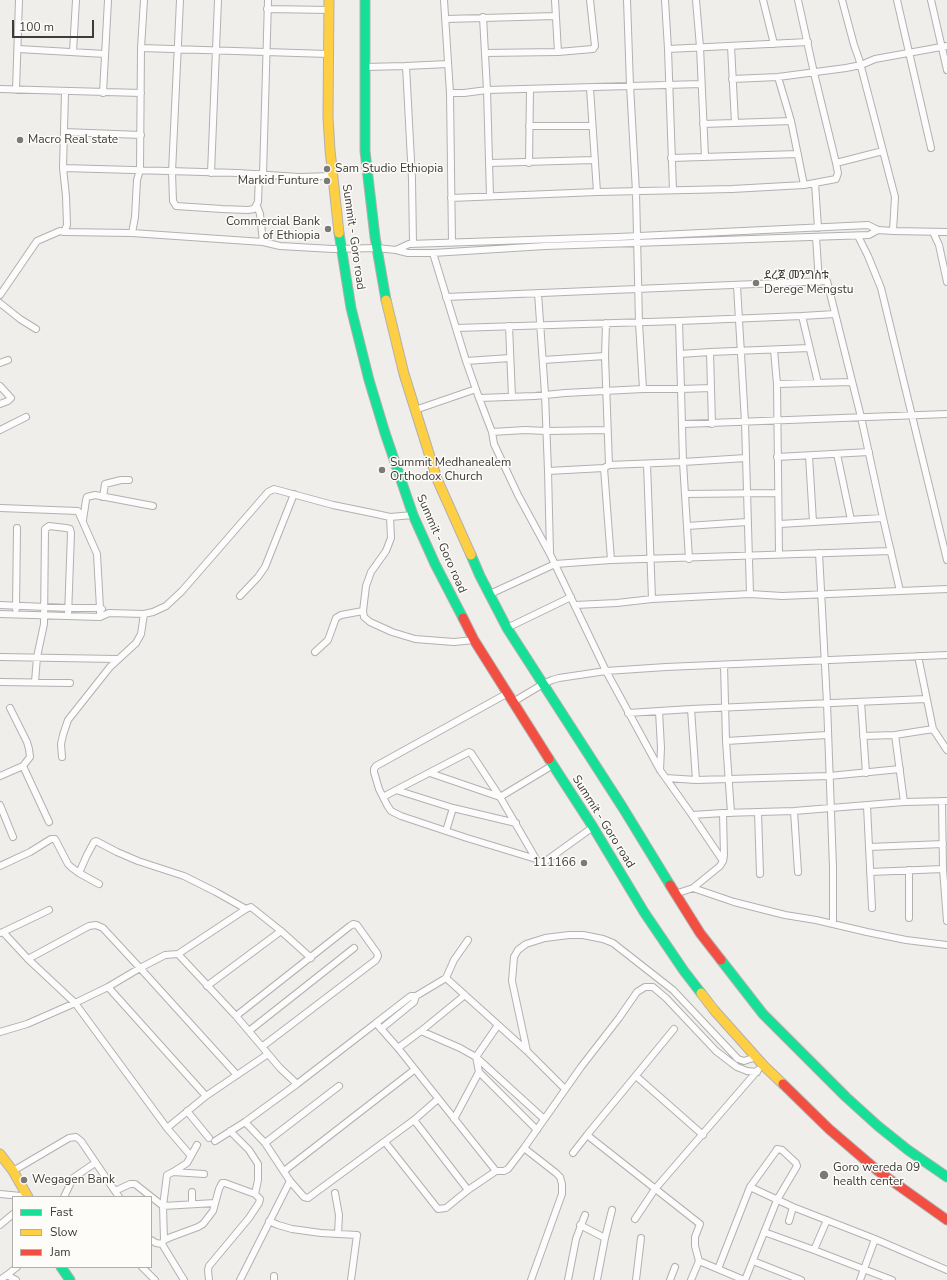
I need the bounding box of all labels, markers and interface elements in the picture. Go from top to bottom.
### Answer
scale bar [14,12,96,38]
text: 100 m [19,19,54,35]
place label: Macro Real state [28,133,118,147]
marker: Macro Real state [15,135,25,145]
place label: Sam Studio Ethiopia [335,162,443,176]
marker: Sam Studio Ethiopia [322,164,332,174]
place label: Markid Funture [238,174,319,188]
marker: Markid Funture [322,176,332,186]
street label: Summit - Goro road [338,183,368,291]
place label: Commercial Bank of Ethiopia [226,215,320,243]
marker: Commercial Bank of Ethiopia [323,224,333,234]
place label: ደረጀ መንግስቱ Derege Mengstu [764,269,854,297]
marker: ደረጀ መንግስቱ Derege Mengstu [751,278,761,288]
place label: Summit Medhanealem Orthodox Church [390,456,511,484]
marker: Summit Medhanealem Orthodox Church [377,465,387,475]
street label: Summit - Goro road [413,492,469,596]
street label: Summit - Goro road [569,773,637,871]
place label: 111166 [533,856,576,870]
marker: 111166 [579,858,589,868]
place label: Goro wereda 09 health center [833,1161,920,1189]
marker: Goro wereda 09 health center [818,1169,830,1181]
place label: Wegagen Bank [32,1173,115,1187]
marker: Wegagen Bank [19,1175,29,1185]
legend [12,1196,152,1268]
text: Fast [50,1204,73,1220]
text: Slow [50,1224,78,1240]
text: Jam [50,1244,71,1260]

